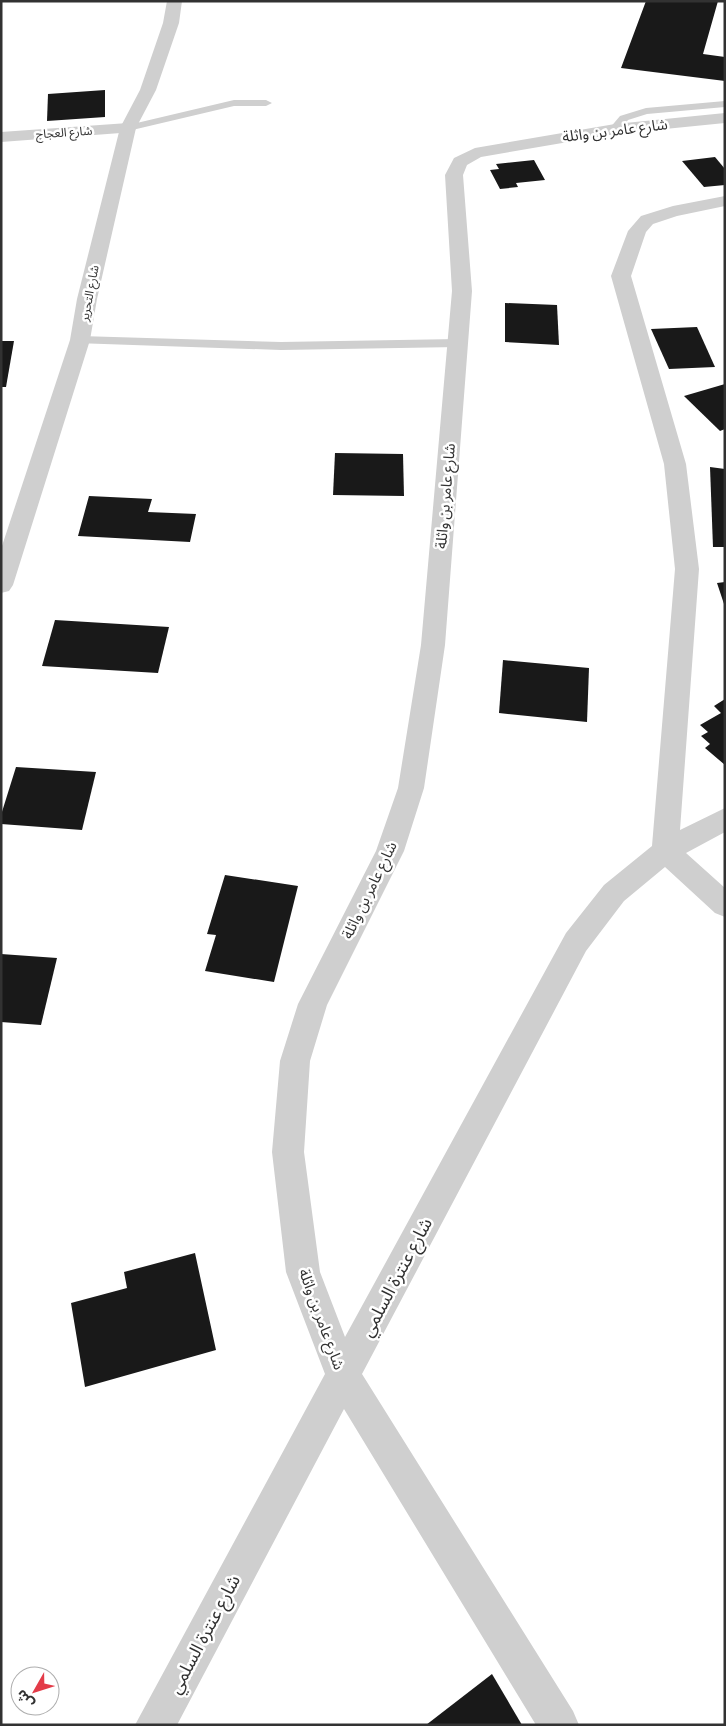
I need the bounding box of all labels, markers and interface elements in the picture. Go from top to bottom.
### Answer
street label: شارع عامر بن واثلة [561,114,669,149]
street label: شارع العجاج [35,123,93,143]
street label: شارع التحرير [76,264,104,324]
street label: شارع عامر بن واثلة [431,442,462,550]
street label: شارع عامر بن واثلة [337,838,404,943]
street label: شارع عنترة السلمي [355,1213,440,1342]
street label: شارع عامر بن واثلة [292,1266,349,1373]
street label: شارع عنترة السلمي [163,1570,248,1699]
north arrow [10,1666,60,1716]
text: ش [12,1686,38,1712]

